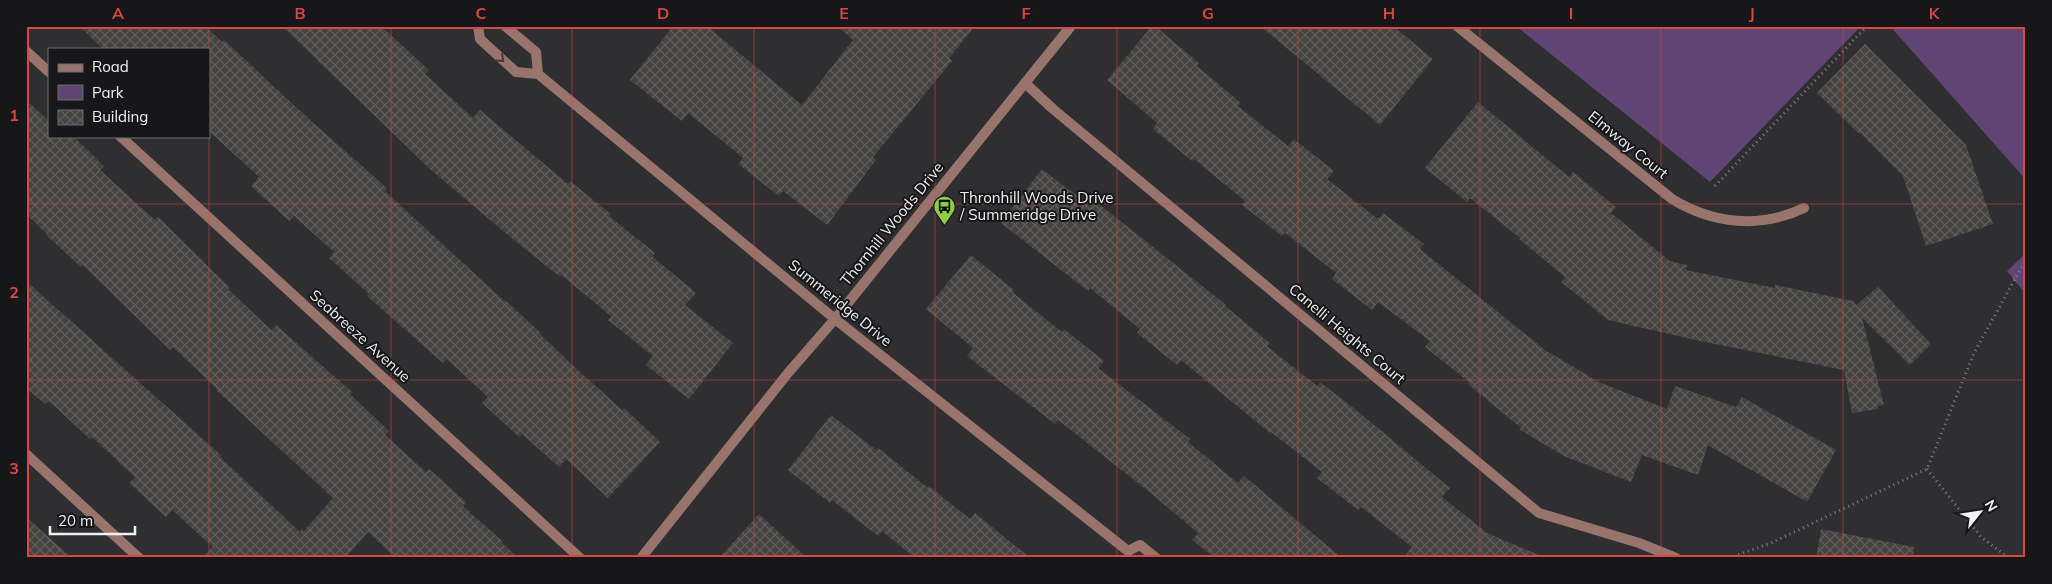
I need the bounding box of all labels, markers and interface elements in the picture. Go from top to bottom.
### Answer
text: A [112,3,124,23]
text: B [294,3,306,23]
text: C [476,3,487,23]
text: D [657,3,669,23]
text: E [839,3,849,23]
text: F [1021,3,1031,23]
text: G [1202,3,1214,23]
text: H [1383,3,1395,23]
text: I [1569,3,1573,23]
text: J [1749,3,1755,23]
text: K [1929,3,1941,23]
legend [48,48,210,138]
one-way arrow [496,53,505,62]
text: Road [92,57,129,76]
text: Park [92,83,124,102]
text: 1 [9,105,19,125]
text: Building [92,107,148,126]
street label: Elmway Court [1585,107,1672,183]
street label: Thornhill Woods Drive [836,158,947,289]
place label: Thronhill Woods Drive / Summeridge Drive [959,188,1114,224]
bus stop icon: Thronhill Woods Drive / Summeridge Drive [932,195,956,226]
street label: Summeridge Drive [785,255,896,350]
street label: Canelli Heights Court [1285,279,1409,388]
text: 2 [9,282,19,302]
street label: Seabreeze Avenue [306,285,415,386]
text: 3 [9,458,19,478]
north arrow [1954,486,2004,536]
text: N [1981,496,2002,515]
scale bar [50,504,135,536]
text: 20 m [58,511,93,530]

